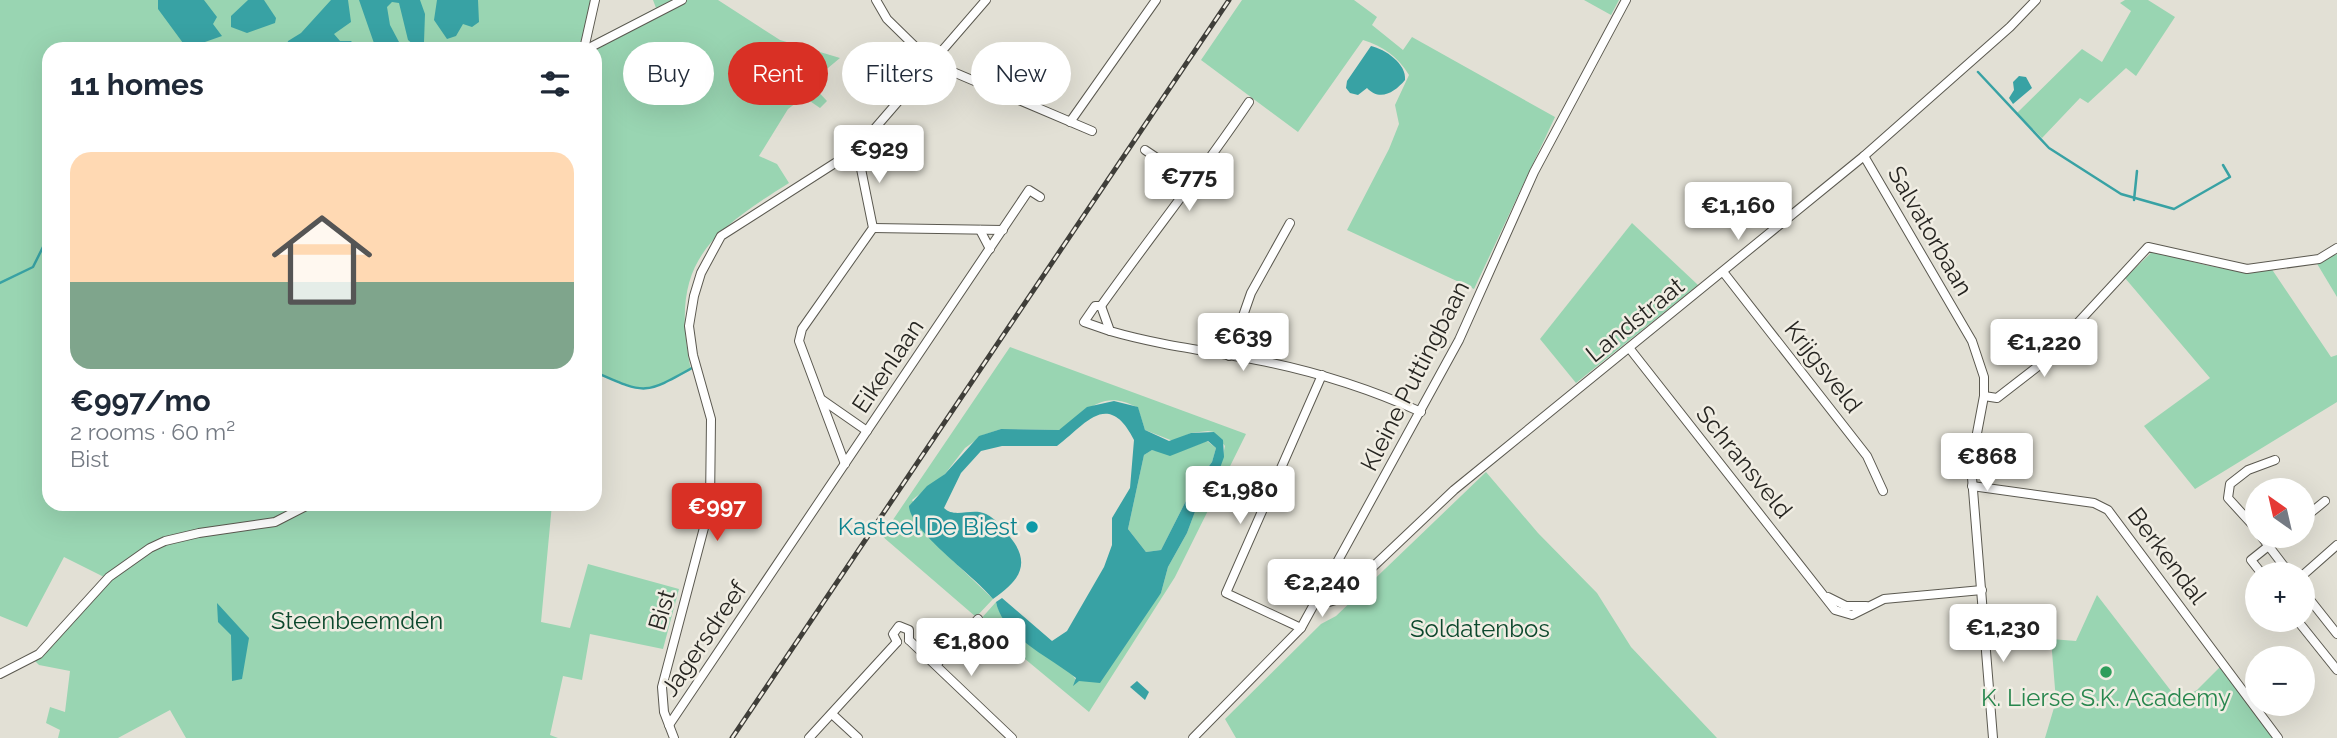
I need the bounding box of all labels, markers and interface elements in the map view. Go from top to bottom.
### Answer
chip: Buy [623,42,714,105]
chip: Rent [728,42,828,105]
chip: Filters [842,42,957,105]
chip: New [971,42,1071,105]
icon: filters [536,65,574,103]
text: 11 homes [70,67,204,102]
pin: €929 [838,125,920,185]
text: €929 [850,134,908,161]
pin: €775 [1148,154,1230,213]
street label: Salvatorbaan [1882,161,1979,301]
text: €775 [1161,162,1217,189]
pin: €1,160 [1681,182,1795,242]
text: €1,160 [1701,191,1775,218]
icon: home [259,197,385,323]
street label: Landstraat [1580,271,1690,368]
street label: Kleine Puttingbaan [1354,276,1475,476]
street label: Eikenlaan [846,313,929,418]
pin: €639 [1202,314,1284,373]
street label: Krijgsveld [1779,315,1868,418]
pin: €1,220 [1987,320,2101,379]
text: €639 [1214,322,1272,349]
text: €1,220 [2006,328,2082,355]
text: €997/mo [70,383,211,418]
street label: Schransveld [1690,400,1799,524]
text: 2 rooms · 60 m² [70,418,235,445]
pin: €868 [1946,434,2028,493]
text: €868 [1957,442,2017,469]
text: Bist [70,445,109,472]
pin: €1,980 [1183,466,1297,526]
text: €1,980 [1202,475,1278,502]
north arrow [2245,478,2315,548]
map controls [2245,478,2315,716]
pin: €997 [676,484,758,543]
text: €997 [688,492,746,519]
street label: Berkendal [2122,502,2213,610]
place label: Kasteel De Biest [838,512,1018,541]
marker: Kasteel De Biest [1024,519,1040,535]
pin: €2,240 [1265,560,1379,619]
button: + [2245,562,2315,632]
text: €2,240 [1284,568,1360,595]
street label: Jagersdreef [655,575,753,702]
street label: Bist [642,586,681,633]
pin: €1,230 [1946,604,2060,664]
park label: Steenbeemden [271,606,443,635]
text: €1,230 [1966,613,2040,640]
park label: Soldatenbos [1410,614,1550,643]
pin: €1,800 [914,618,1028,678]
text: €1,800 [932,627,1010,654]
button: − [2245,646,2315,716]
marker: K. Lierse S.K. Academy [2098,664,2114,680]
place label: K. Lierse S.K. Academy [1981,683,2231,712]

